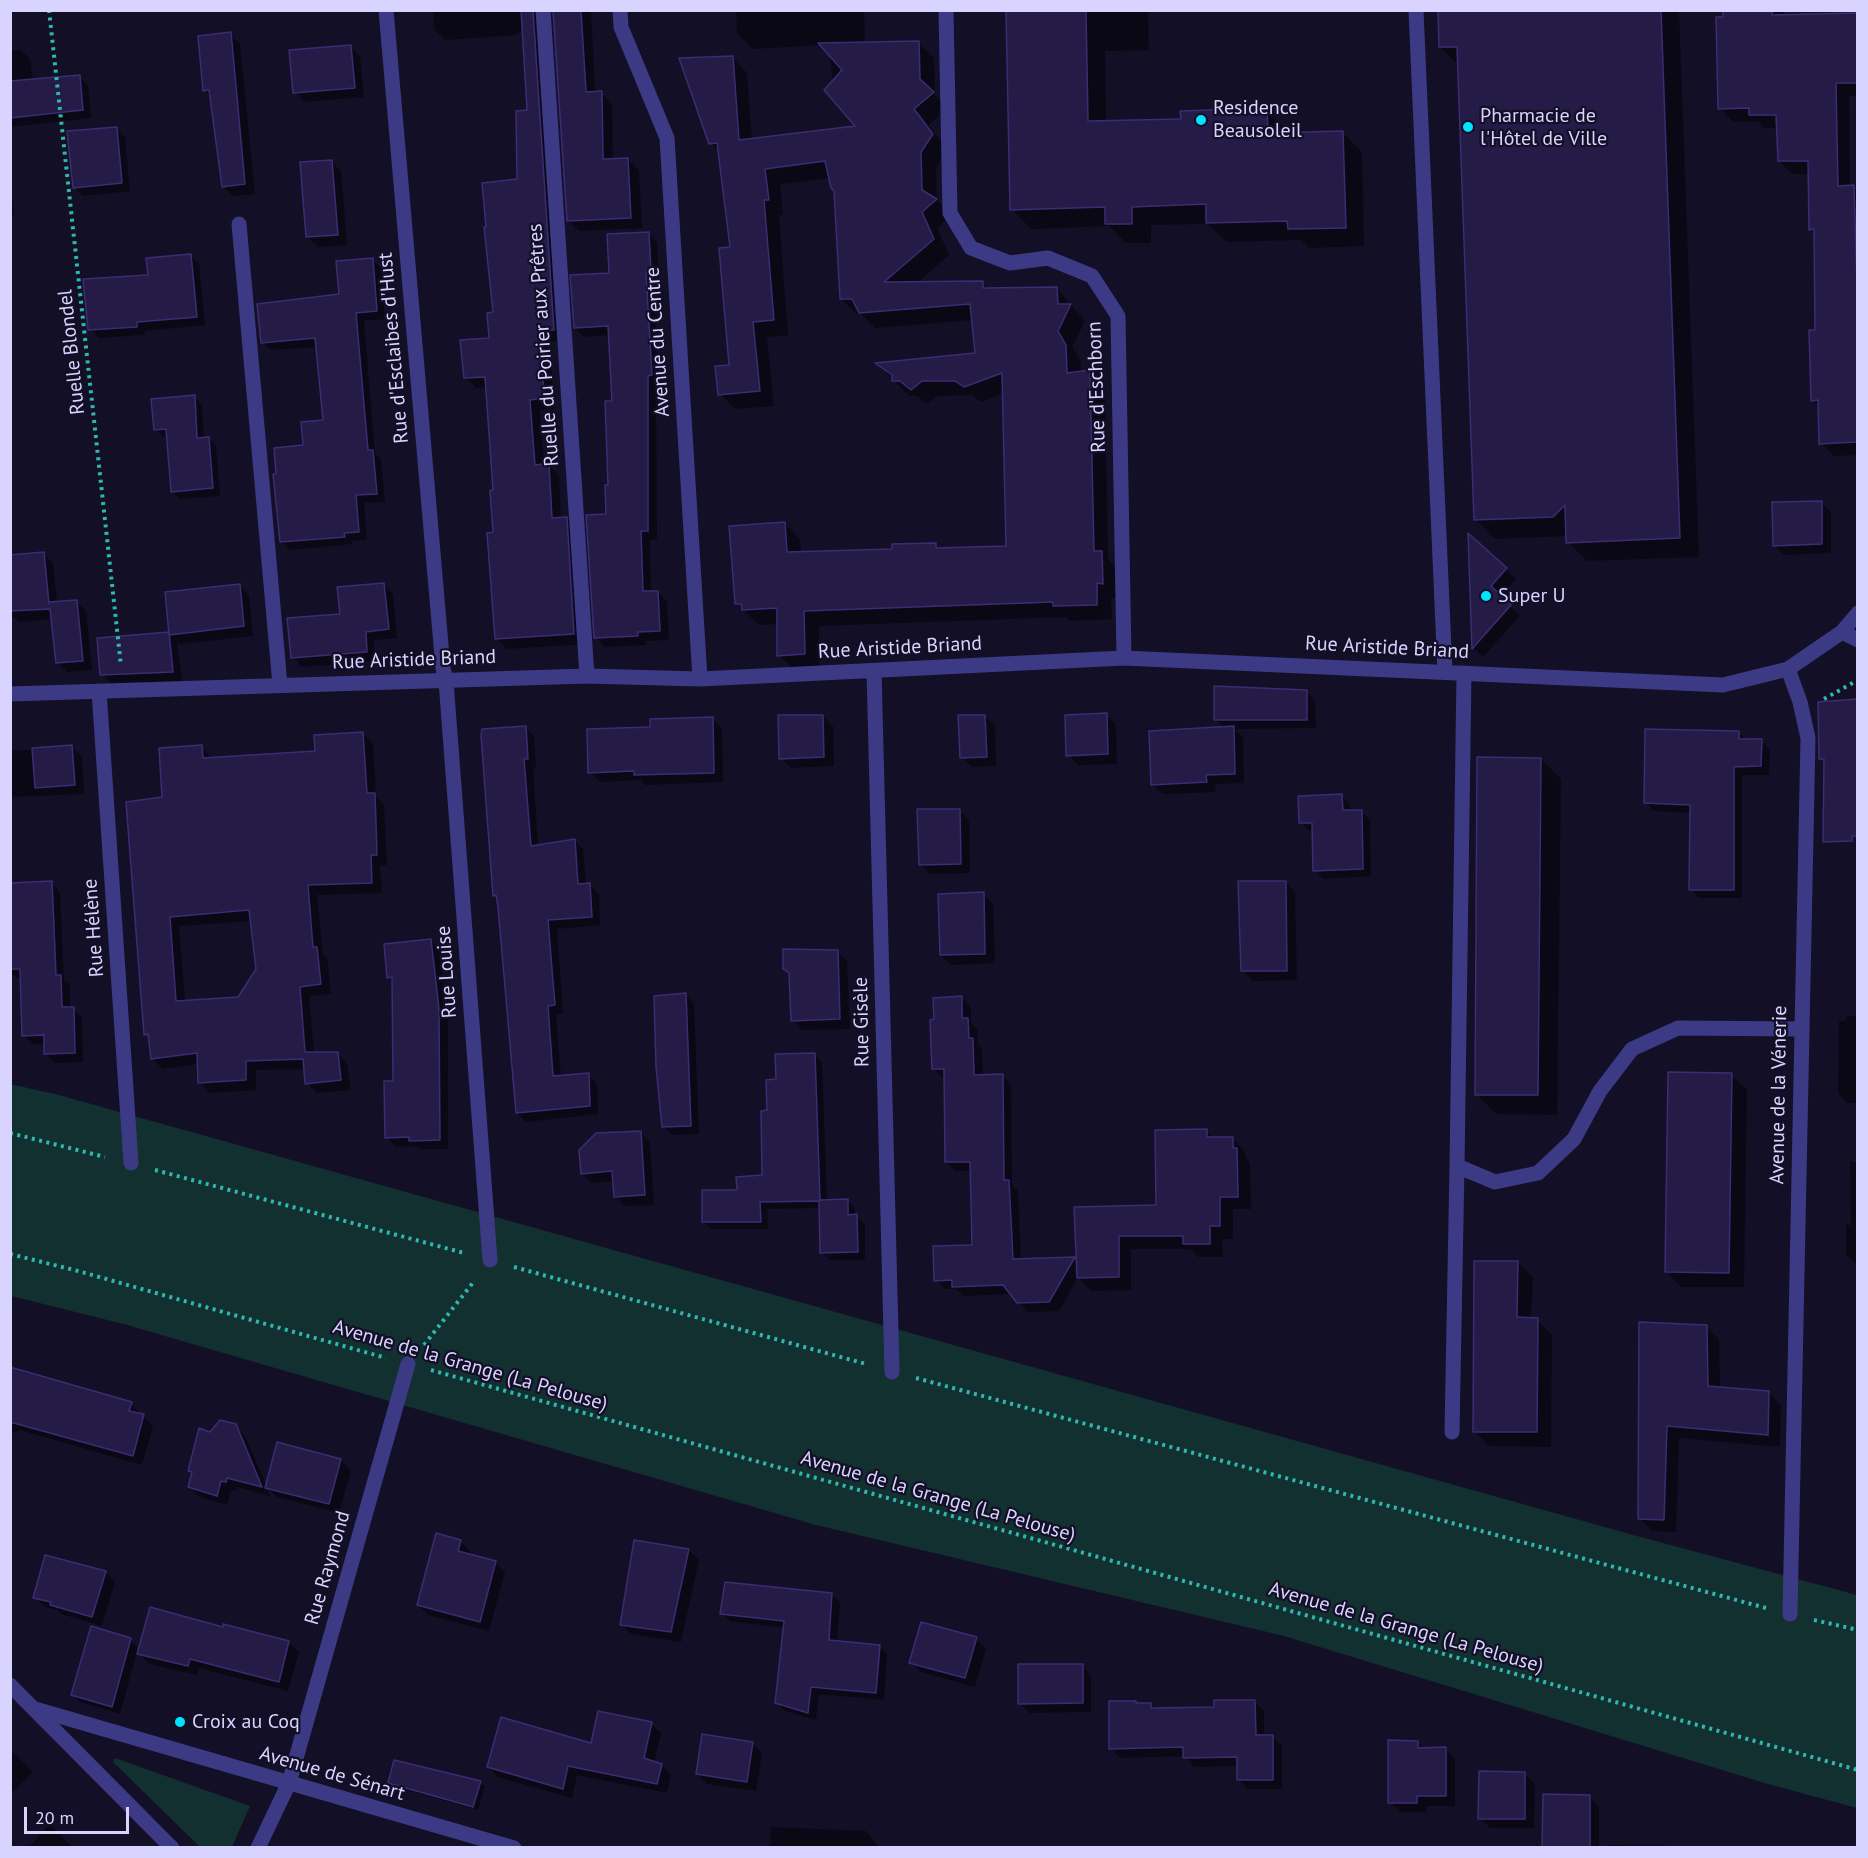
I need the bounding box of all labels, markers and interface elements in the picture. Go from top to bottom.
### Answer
place label: Residence Beausoleil [1213,96,1302,143]
place label: Pharmacie de l'Hôtel de Ville [1480,104,1607,151]
marker: Residence Beausoleil [1194,113,1208,127]
marker: Pharmacie de l'Hôtel de Ville [1461,120,1475,134]
street label: Ruelle du Poirier aux Prêtres [524,223,564,467]
street label: Rue d'Esclaibes d'Hust [374,251,414,445]
street label: Avenue du Centre [641,266,675,418]
street label: Ruelle Blondel [53,288,91,416]
street label: Rue d'Eschborn [1083,321,1111,453]
place label: Super U [1498,584,1566,608]
marker: Super U [1479,589,1493,603]
street label: Rue Aristide Briand [817,632,983,664]
street label: Rue Aristide Briand [1304,632,1470,664]
street label: Rue Aristide Briand [332,645,496,675]
street label: Rue Hélène [79,878,109,978]
street label: Rue Louise [432,925,462,1019]
street label: Rue Gisèle [849,977,875,1067]
street label: Avenue de la Vénerie [1765,1005,1793,1185]
street label: Avenue de la Grange (La Pelouse) [330,1315,610,1417]
street label: Avenue de la Grange (La Pelouse) [798,1446,1078,1548]
street label: Rue Raymond [300,1508,356,1628]
street label: Avenue de la Grange (La Pelouse) [1266,1577,1546,1679]
place label: Croix au Coq [192,1710,300,1734]
marker: Croix au Coq [173,1715,187,1729]
street label: Avenue de Sénart [257,1742,407,1806]
scale bar [27,1795,132,1833]
text: 20 m [35,1806,74,1829]

